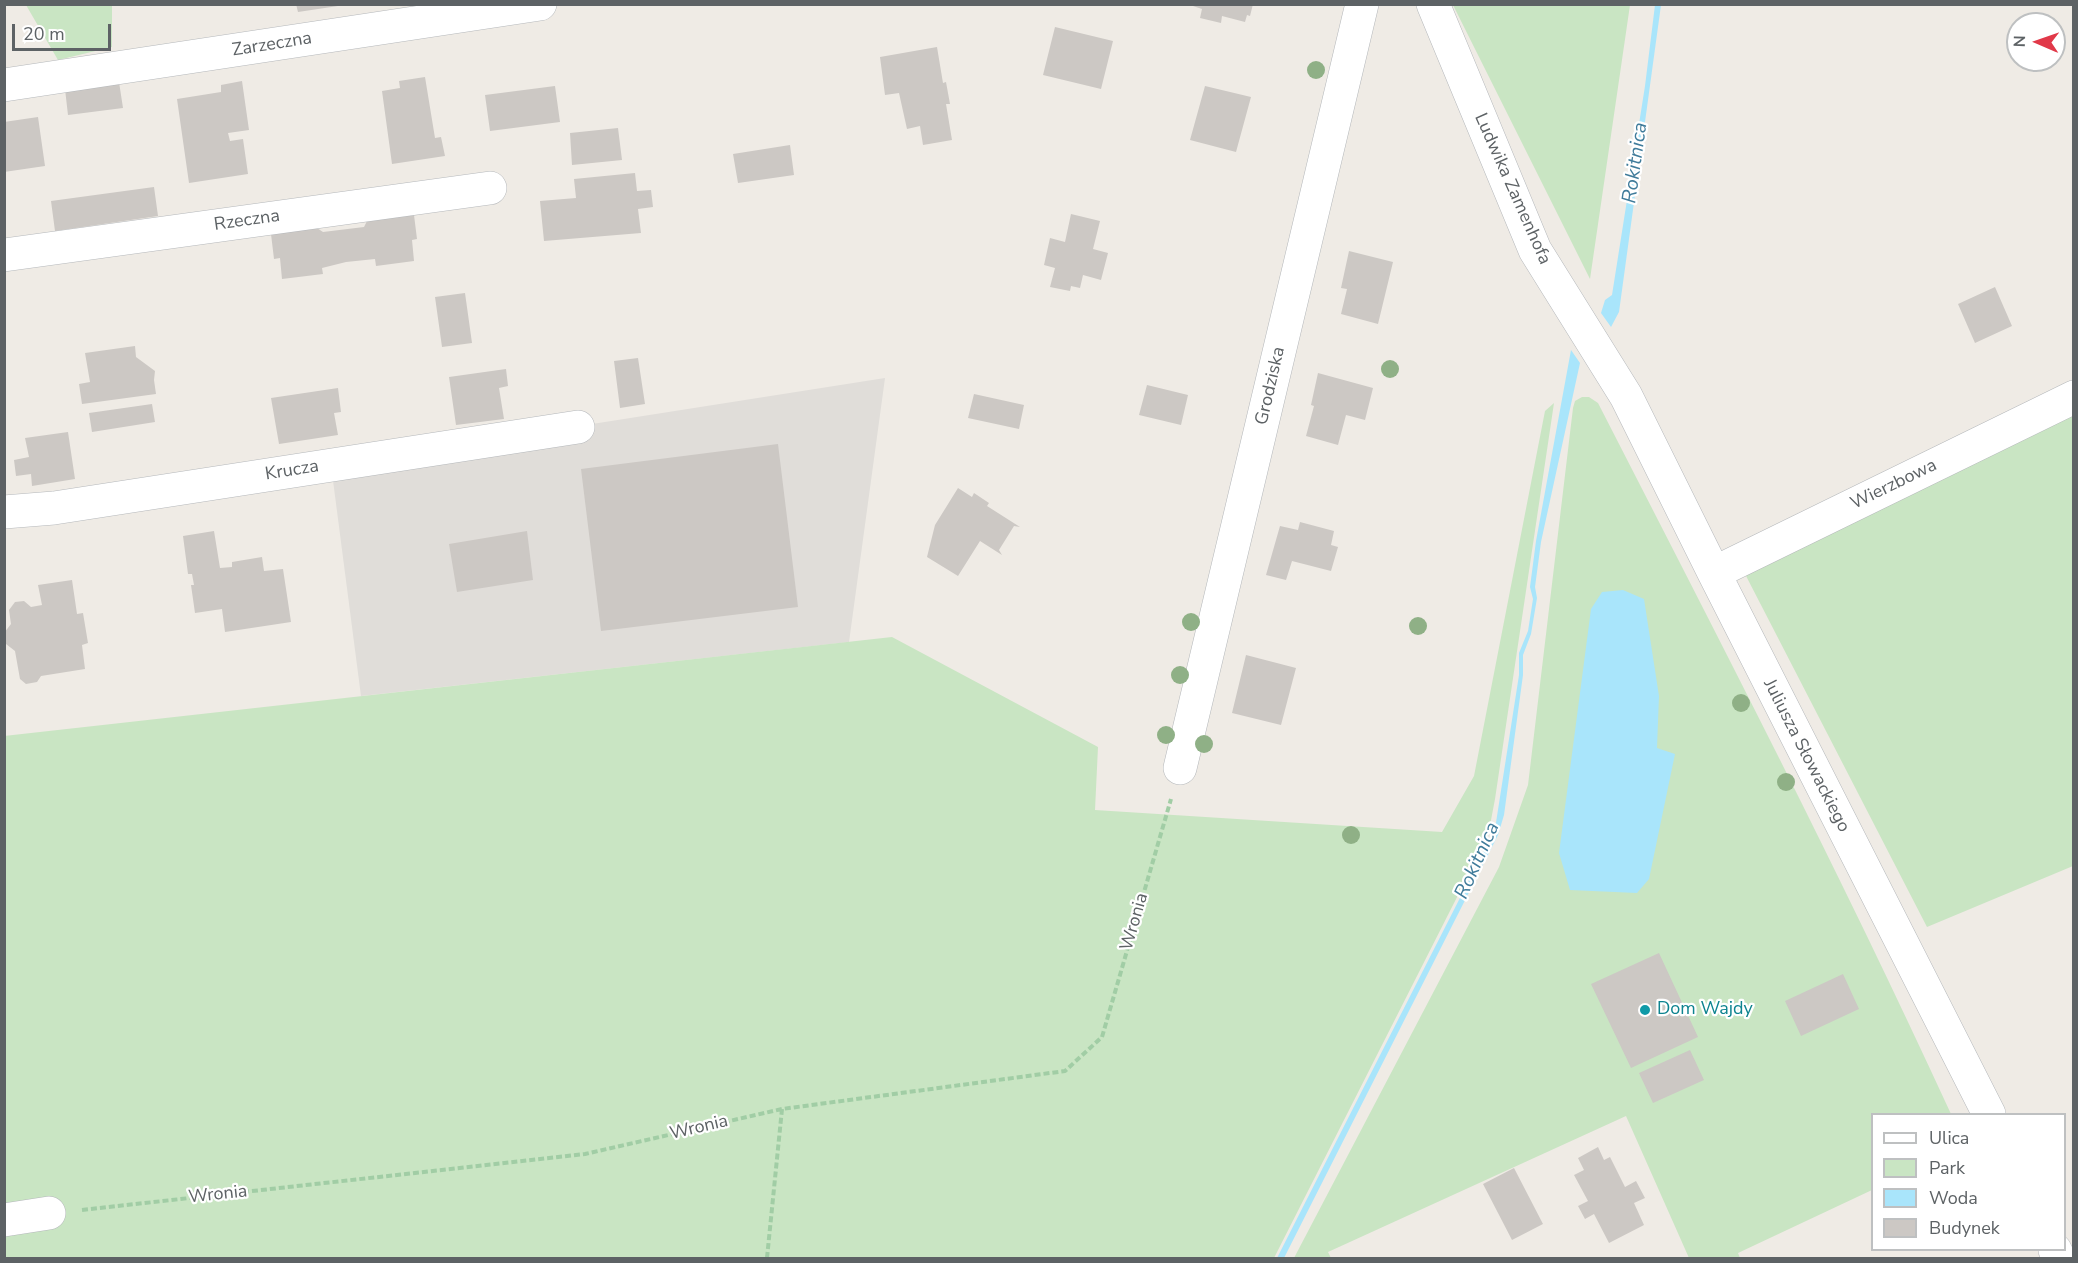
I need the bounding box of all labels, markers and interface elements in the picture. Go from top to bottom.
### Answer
scale bar [15,12,114,50]
north arrow [2006,12,2066,72]
text: 20 m [23,22,65,46]
street label: Zarzeczna [231,28,313,62]
text: N [2009,35,2031,48]
street label: Ludwika Zamenhofa [1469,110,1555,268]
water label: Rokitnica [1618,121,1654,205]
street label: Rzeczna [213,206,281,236]
street label: Grodziska [1252,345,1290,427]
street label: Wierzbowa [1847,455,1941,515]
street label: Krucza [264,456,320,486]
street label: Juliusza Słowackiego [1758,676,1854,836]
water label: Rokitnica [1450,819,1506,903]
street label: Wronia [1116,891,1154,953]
place label: Dom Wajdy [1657,999,1753,1021]
marker: Dom Wajdy [1638,1003,1652,1017]
street label: Wronia [668,1111,730,1145]
legend [1871,1113,2066,1251]
text: Ulica [1929,1126,1969,1150]
text: Park [1929,1156,1965,1180]
street label: Wronia [187,1181,249,1209]
text: Woda [1929,1186,1978,1210]
text: Budynek [1929,1216,2000,1240]

